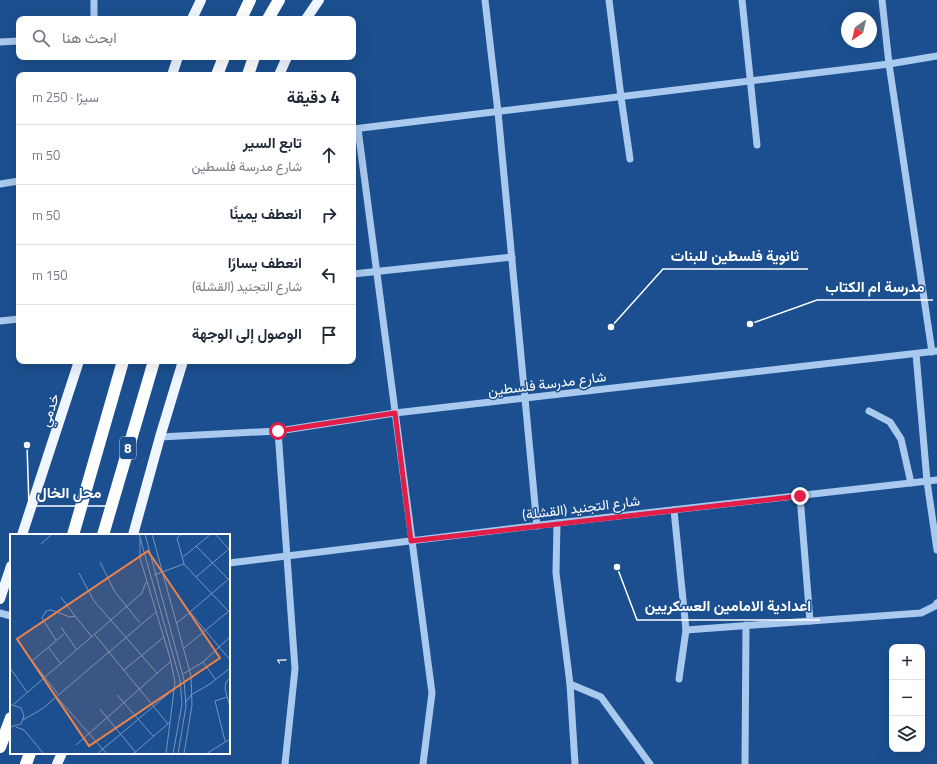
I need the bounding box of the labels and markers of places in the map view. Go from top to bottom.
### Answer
callout: ثانوية فلسطين للبنات [663,242,808,269]
callout: مدرسة ام الكتاب [817,273,933,300]
callout: محل الخال [29,479,109,506]
callout: اعدادية الامامين العسكريين [637,593,820,620]

